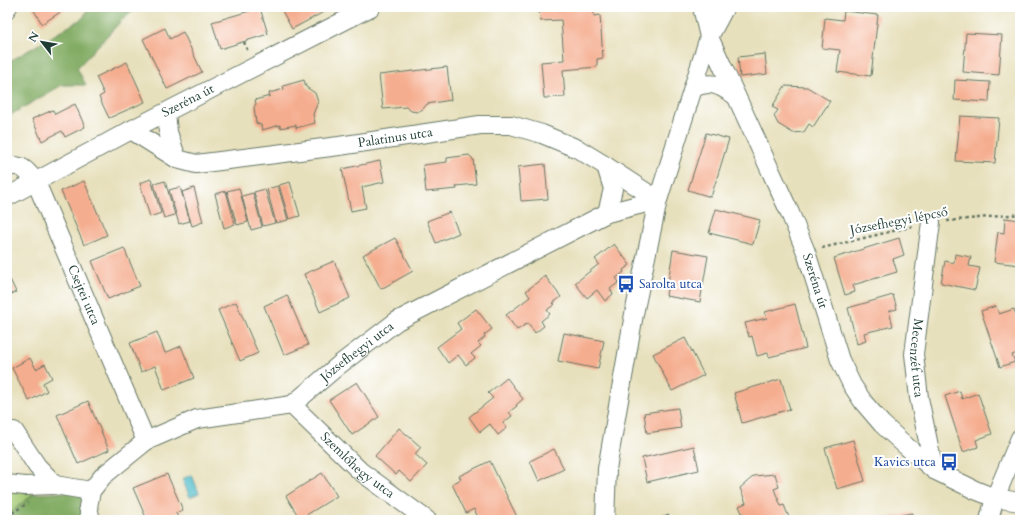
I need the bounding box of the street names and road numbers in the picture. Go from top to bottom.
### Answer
street label: Szeréna út [159,80,217,122]
street label: Palatinus utca [357,123,434,152]
street label: Józsefhegyi lépcső [847,203,949,240]
street label: Szeréna út [798,251,832,311]
street label: Csejtei utca [63,262,105,328]
street label: Józsefhegyi utca [315,317,398,387]
street label: Mecenzéf utca [905,317,928,399]
street label: Szemlőhegy utca [316,428,399,503]

